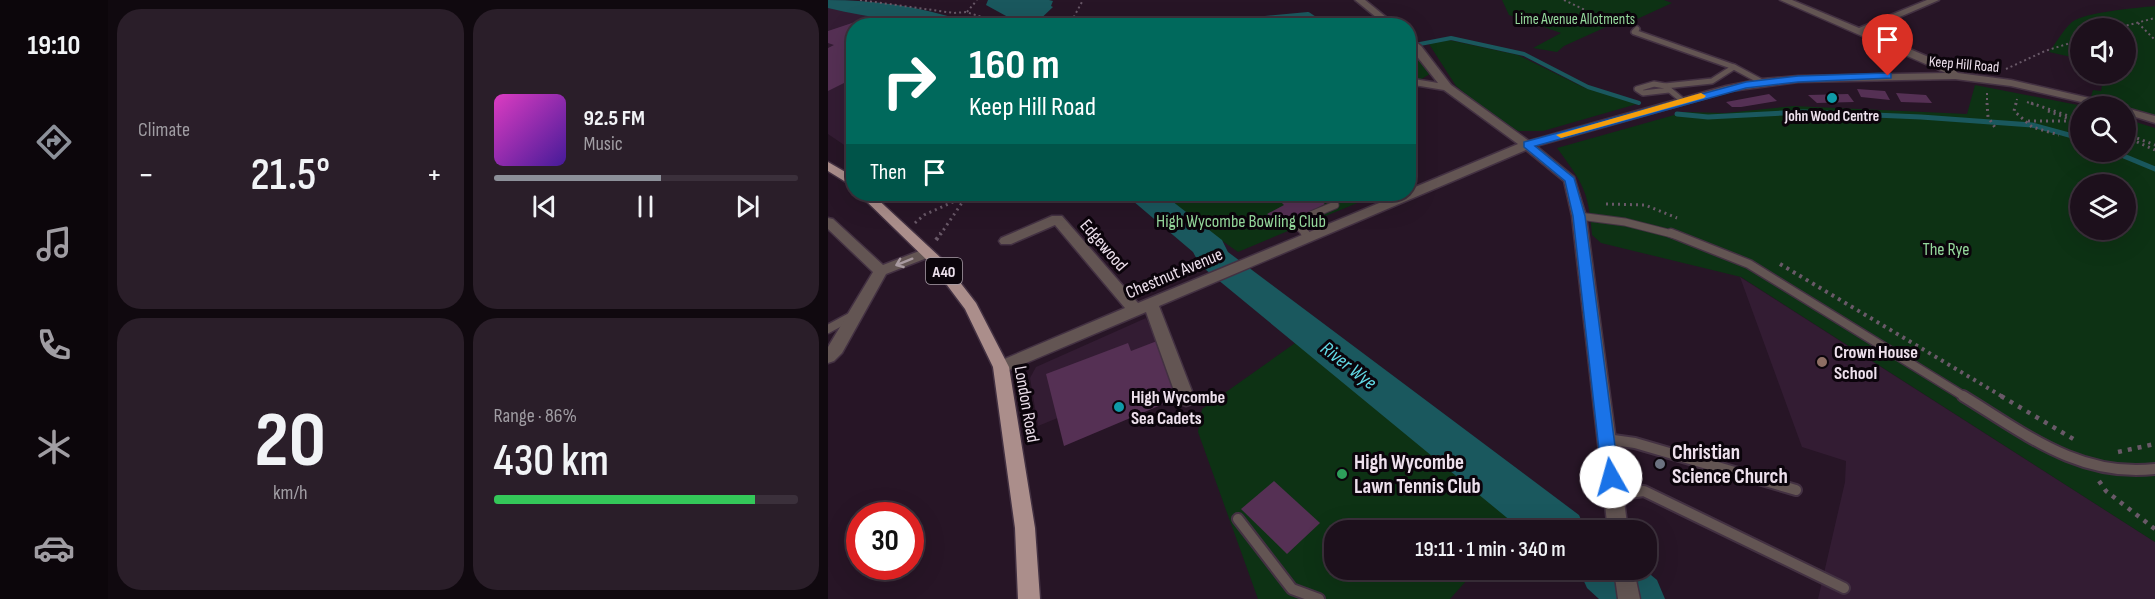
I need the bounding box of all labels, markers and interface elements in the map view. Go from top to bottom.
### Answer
park label: Lime Avenue Allotments [1515,10,1635,29]
pin [1862,14,1913,76]
map controls [2070,18,2136,240]
button: sound [2070,18,2136,84]
icon: arrive [1871,23,1904,56]
text: 19:10 [28,30,80,62]
text: 160 m [969,40,1060,91]
icon: right [870,42,948,120]
street label: Keep Hill Road [1928,52,2000,77]
text: Keep Hill Road [969,91,1096,123]
marker: John Wood Centre [1825,91,1839,105]
button: search [2070,96,2136,162]
text: 92.5 FM [584,105,645,132]
place label: John Wood Centre [1784,107,1879,126]
text: Climate [138,118,190,142]
icon: directions [33,121,75,163]
text: Music [584,132,623,156]
text: 21.5° [250,148,330,203]
text: − [138,155,154,195]
text: + [426,155,443,195]
icon: arrive [918,156,951,189]
text: Then [870,159,906,186]
button: layers [2070,174,2136,240]
icon: previous [528,190,561,223]
icon: pause [629,190,662,223]
icon: next [731,190,764,223]
park label: High Wycombe Bowling Club [1156,211,1326,232]
street label: Edgewood [1075,215,1132,275]
icon: music [33,223,75,265]
park label: The Rye [1922,239,1970,260]
street label: Chestnut Avenue [1123,244,1226,303]
one-way arrow [896,257,914,268]
road number: A40 [926,258,962,284]
icon: phone [33,324,75,366]
water label: River Wye [1316,337,1381,395]
place label: Crown House School [1834,342,1918,384]
marker: Crown House School [1815,355,1829,369]
street label: London Road [1009,364,1044,444]
place label: High Wycombe Sea Cadets [1131,387,1225,429]
text: 20 [255,395,326,488]
marker: High Wycombe Sea Cadets [1112,400,1126,414]
text: Range · 86% [494,404,577,428]
icon: climate [33,426,75,468]
text: 430 km [494,434,609,489]
place label: Christian Science Church [1672,440,1788,489]
position arrow [1579,445,1643,509]
place label: High Wycombe Lawn Tennis Club [1354,450,1481,499]
marker: Christian Science Church [1653,457,1667,471]
marker: High Wycombe Lawn Tennis Club [1335,467,1349,481]
text: km/h [273,481,308,505]
speed limit sign: 30 [846,502,924,580]
icon: car [33,527,75,569]
text: 19:11 · 1 min · 340 m [1415,536,1566,563]

